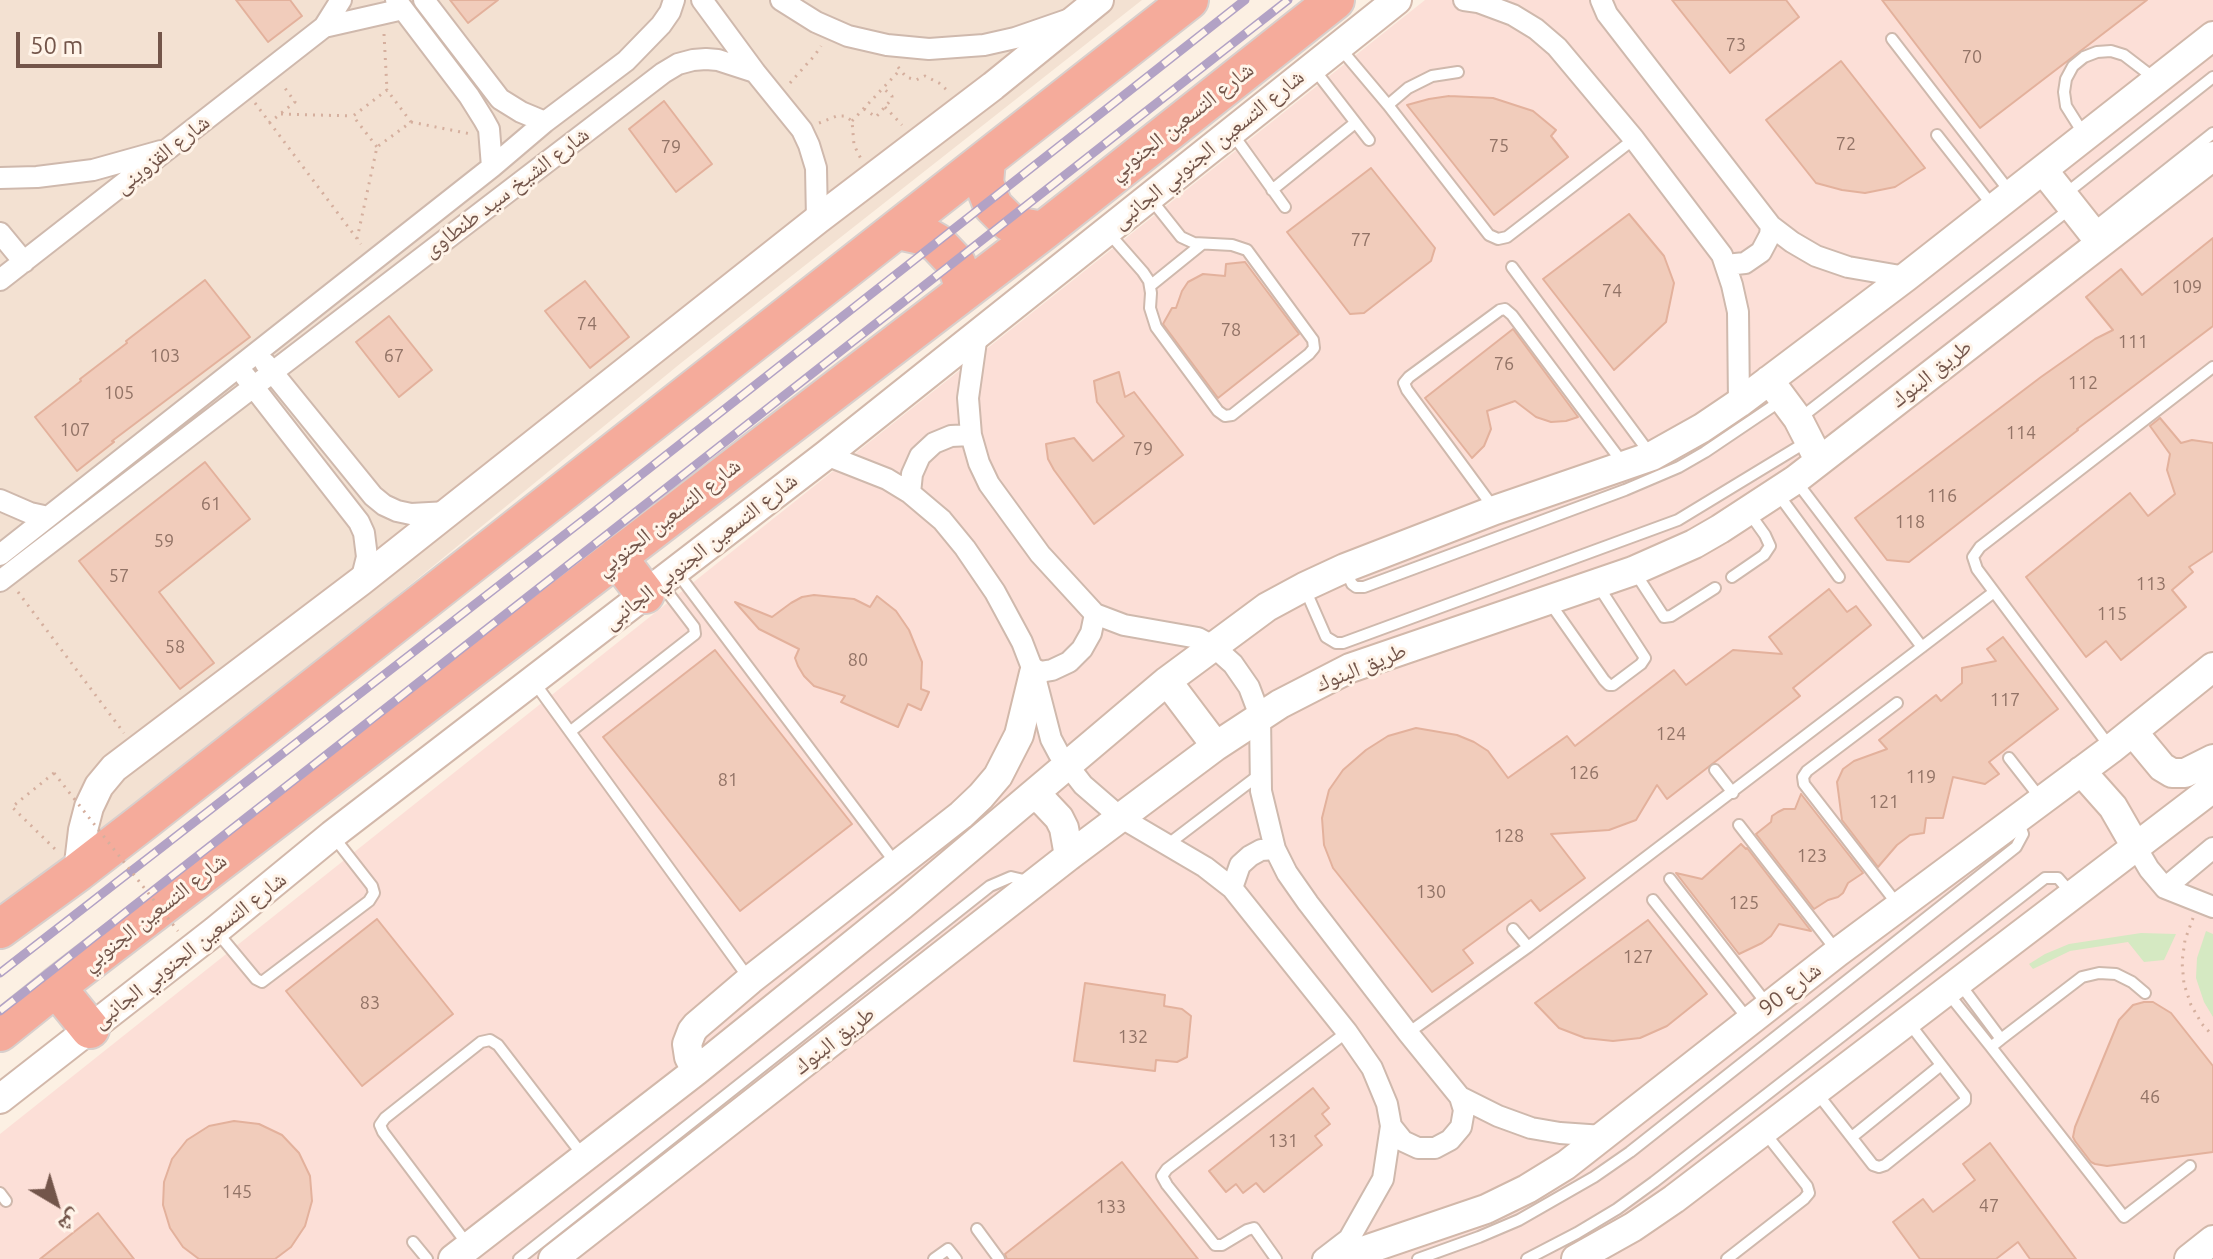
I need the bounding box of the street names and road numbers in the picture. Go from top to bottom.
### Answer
street label: شارع التسعين الجنوبي [1103,56,1259,186]
street label: شارع التسعين الجنوبي الجانبى [1107,63,1309,235]
street label: شارع القزوينى [109,109,215,199]
street label: شارع الشيخ سيد طنطاوى [418,121,594,263]
street label: طريق البنوك [1885,333,1977,413]
street label: شارع التسعين الجنوبي [590,452,746,582]
street label: شارع التسعين الجنوبي الجانبى [598,467,802,635]
street label: طريق البنوك [1312,637,1410,697]
street label: شارع التسعين الجنوبي [76,847,232,977]
street label: شارع التسعين الجنوبي الجانبى [87,866,291,1034]
street label: شارع 90 [1754,957,1826,1021]
street label: طريق البنوك [788,1000,880,1080]

